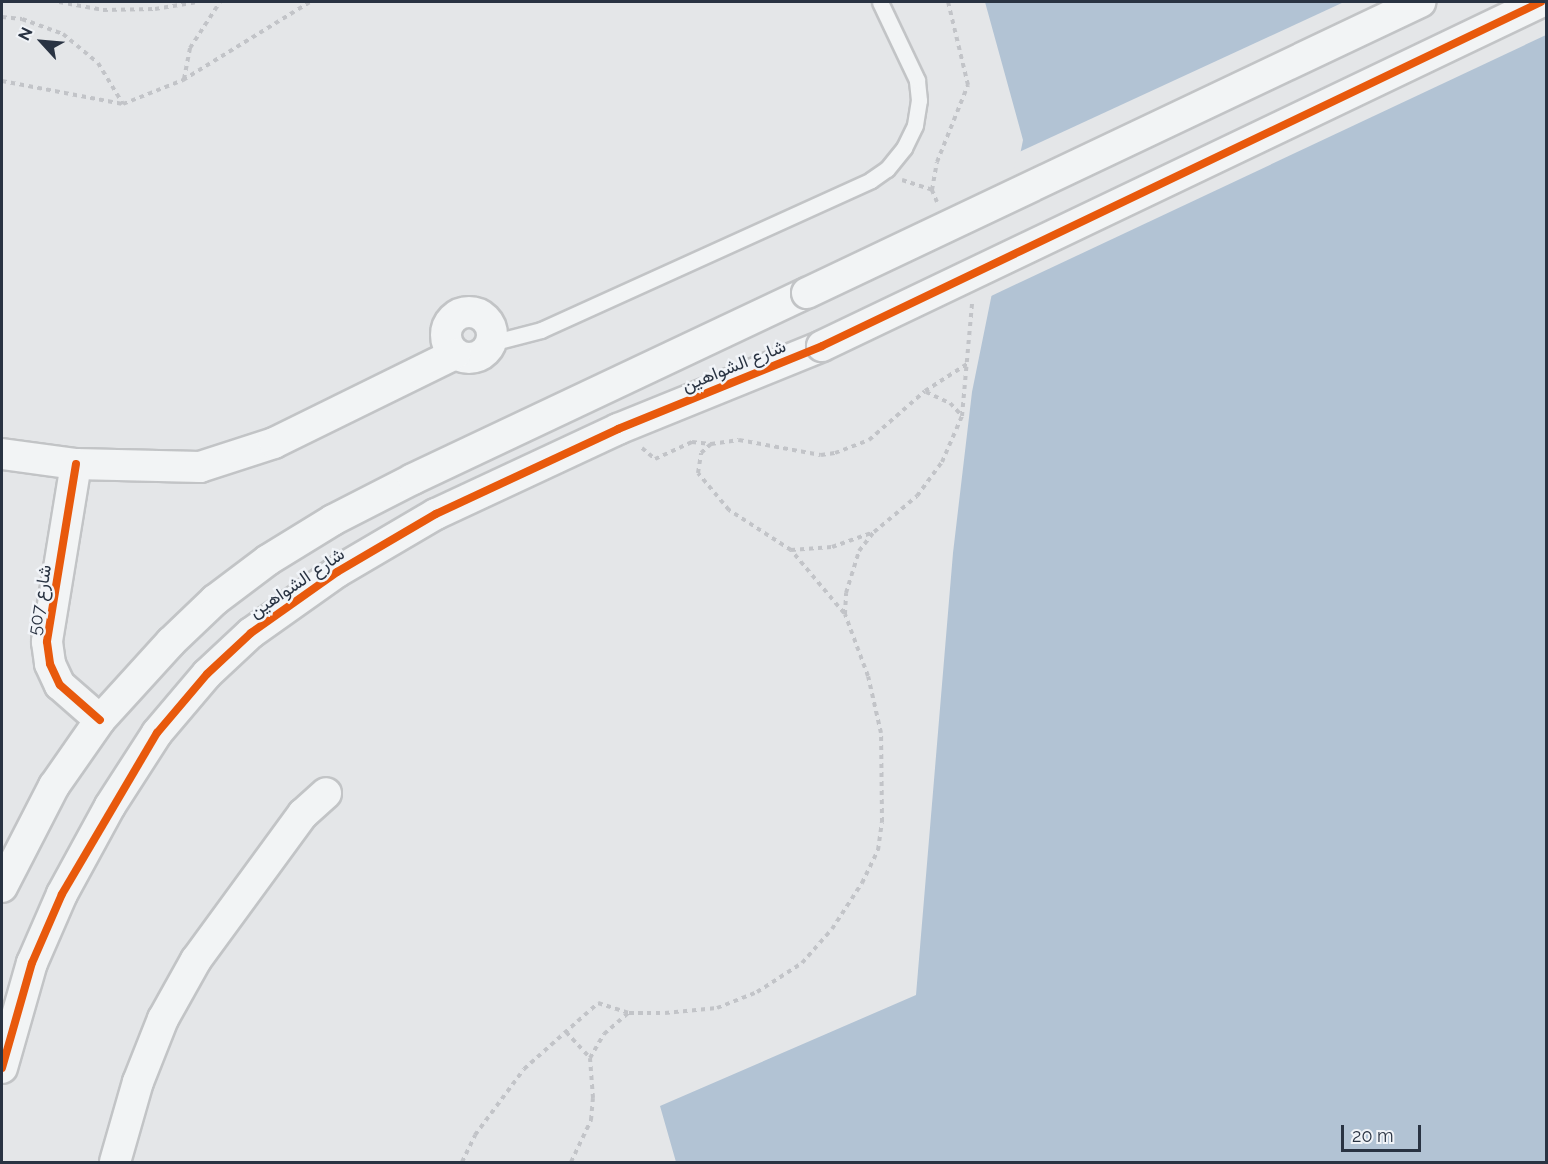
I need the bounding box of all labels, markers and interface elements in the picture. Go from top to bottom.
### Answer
north arrow [12,12,72,72]
text: N [14,24,37,44]
street label: شارع الشواهين [679,335,789,397]
street label: شارع الشواهين [245,543,349,623]
street label: شارع 507 [24,563,56,637]
scale bar [1344,1113,1424,1151]
text: 20 m [1352,1125,1394,1146]

